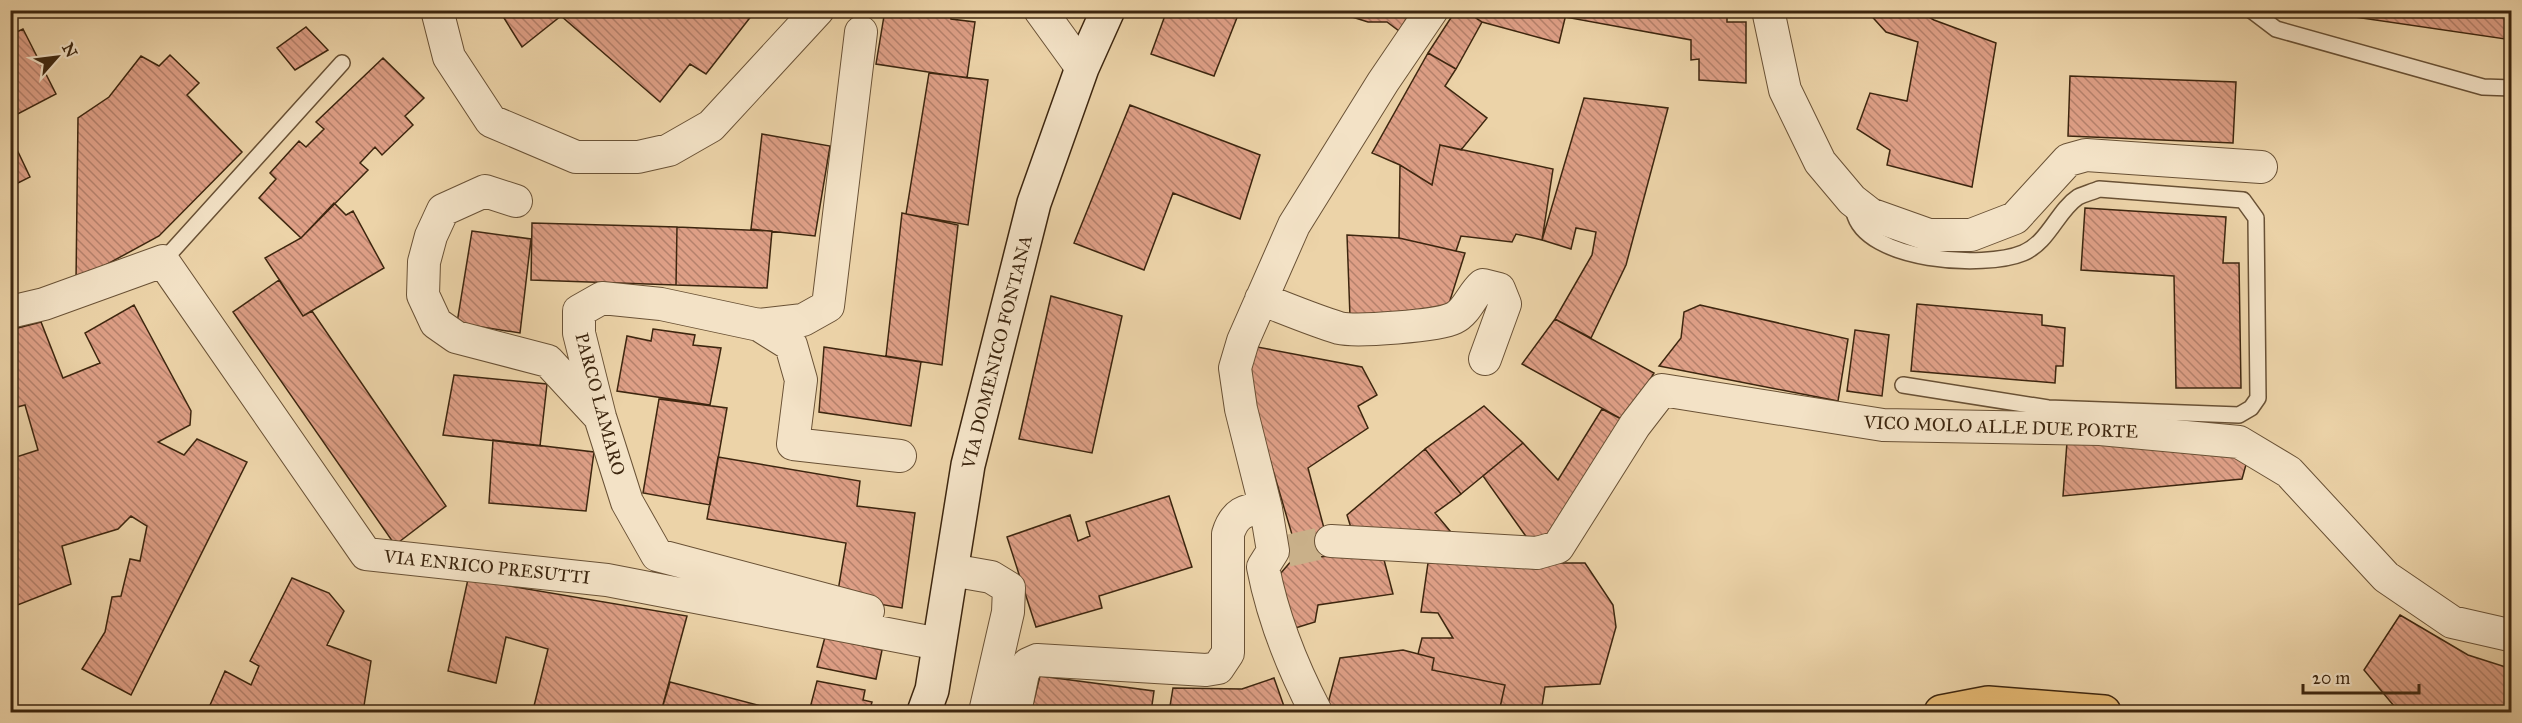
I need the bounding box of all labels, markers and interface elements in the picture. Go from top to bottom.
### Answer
north arrow [27,27,87,87]
text: N [58,40,82,61]
street label: VIA DOMENICO FONTANA [957,233,1037,472]
street label: PARCO LAMARO [570,330,630,478]
street label: VICO MOLO ALLE DUE PORTE [1862,411,2139,443]
street label: VIA ENRICO PRESUTTI [382,545,592,589]
scale bar [2303,657,2418,695]
text: 20 m [2312,667,2350,689]

